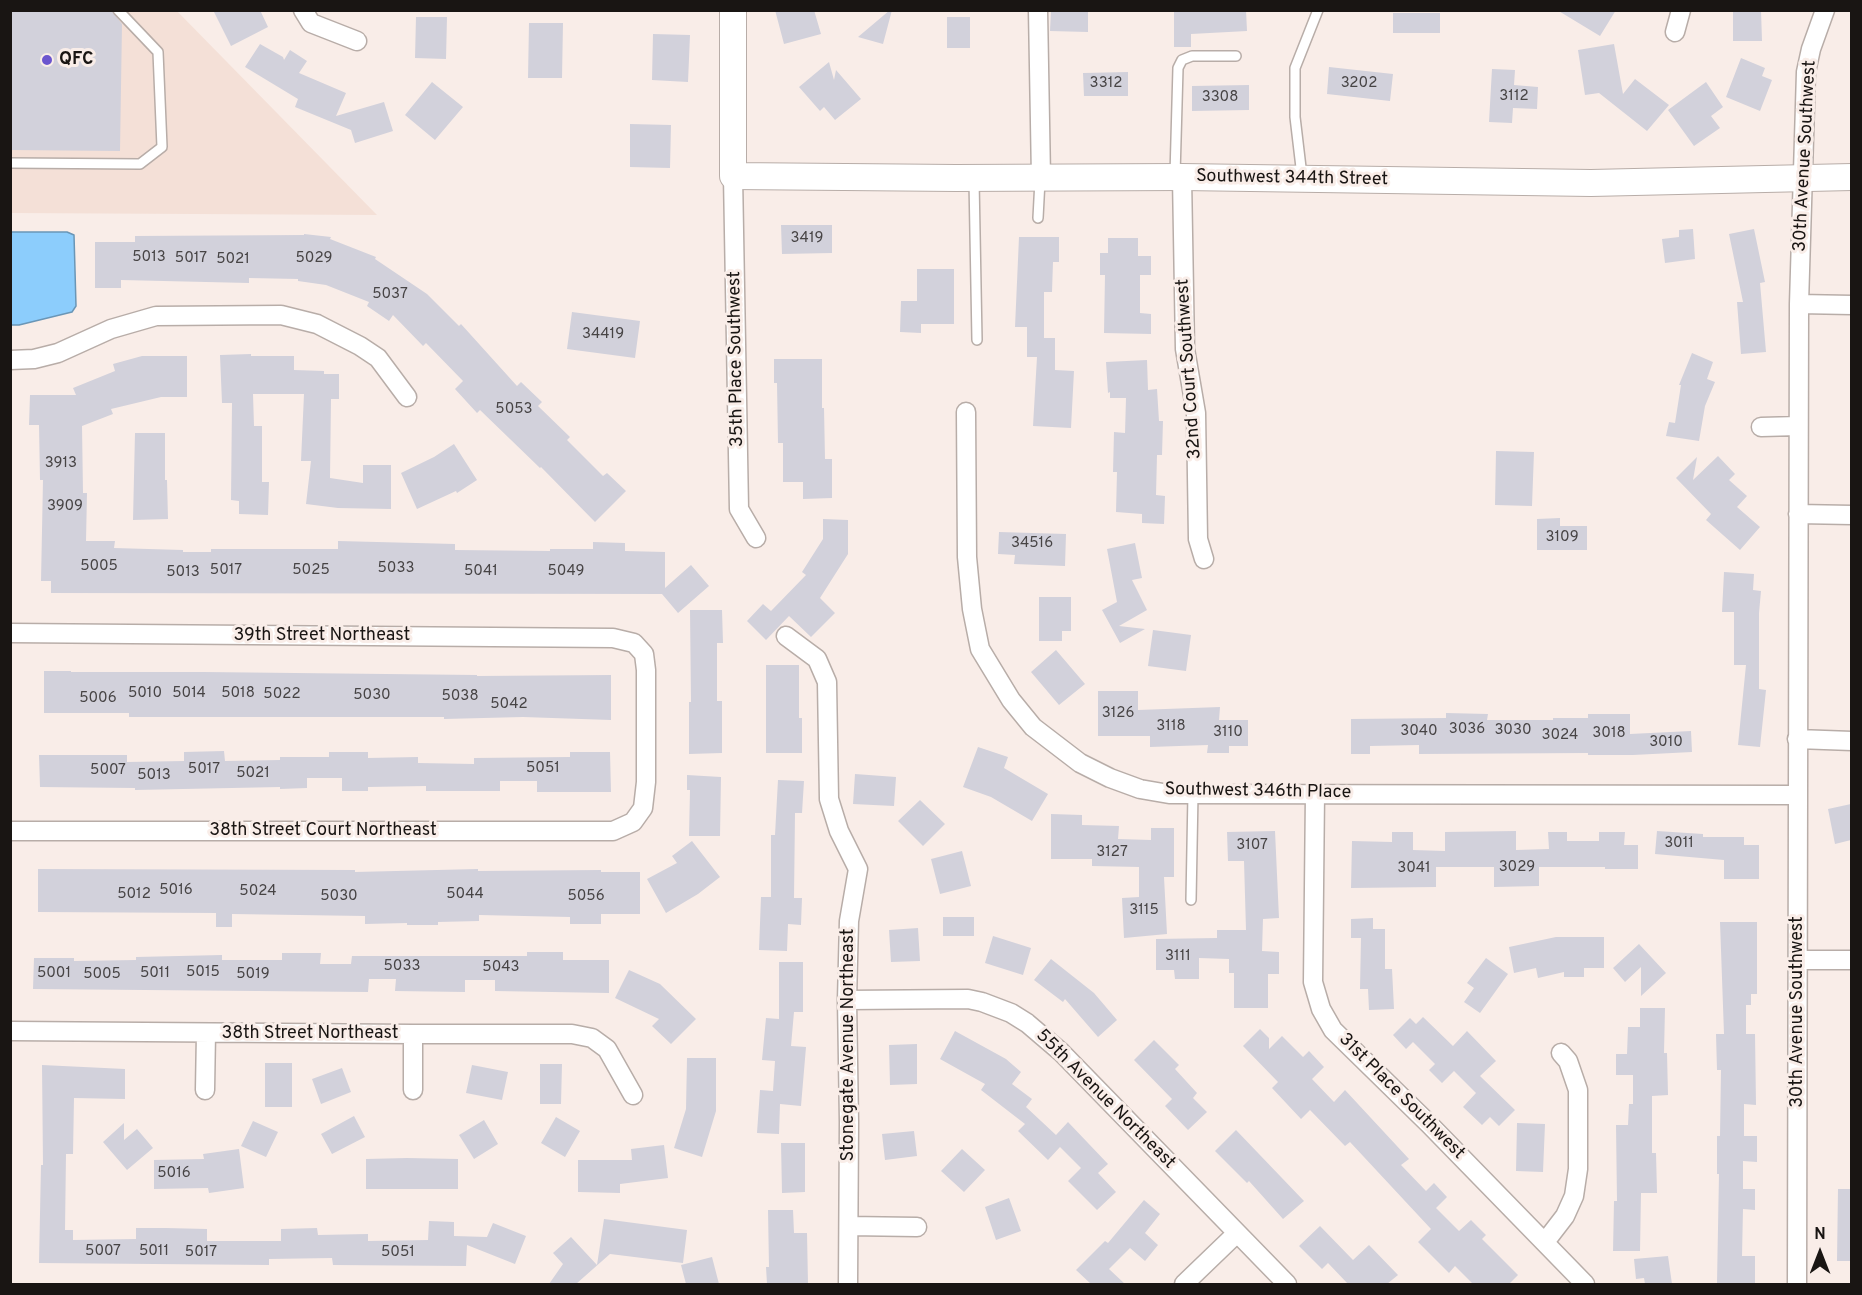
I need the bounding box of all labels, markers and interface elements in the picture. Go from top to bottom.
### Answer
place label: QFC [59,49,93,71]
marker: QFC [40,53,54,67]
street label: 30th Avenue Southwest [1790,60,1822,252]
house number: 3312 [1090,75,1122,93]
house number: 3202 [1341,75,1377,93]
house number: 3112 [1499,88,1529,106]
house number: 3308 [1202,89,1238,107]
street label: Southwest 344th Street [1196,167,1388,191]
house number: 3419 [791,230,823,248]
house number: 5013 [132,249,166,267]
house number: 5017 [175,250,207,268]
house number: 5029 [295,250,333,268]
house number: 5021 [216,251,250,269]
street label: 35th Place Southwest [725,271,749,447]
street label: 32nd Court Southwest [1173,278,1207,460]
house number: 5037 [372,286,408,304]
house number: 34419 [582,326,624,344]
house number: 5053 [495,401,533,419]
house number: 3913 [45,455,77,473]
house number: 3909 [47,498,83,516]
house number: 3109 [1545,529,1579,547]
house number: 34516 [1011,535,1053,553]
house number: 5005 [80,558,118,576]
house number: 5033 [378,560,414,578]
house number: 5017 [210,562,242,580]
house number: 5025 [292,562,330,580]
house number: 5041 [464,563,498,581]
house number: 5049 [548,563,584,581]
house number: 5013 [166,564,200,582]
street label: 39th Street Northeast [234,625,410,647]
house number: 5010 [128,685,162,703]
house number: 5014 [172,685,206,703]
house number: 5018 [221,685,255,703]
house number: 5022 [263,686,301,704]
house number: 5030 [353,687,391,705]
house number: 5038 [441,688,479,706]
house number: 5006 [79,690,117,708]
house number: 5042 [490,696,528,714]
house number: 3126 [1102,705,1134,723]
house number: 3118 [1156,718,1186,736]
house number: 3036 [1449,721,1485,739]
house number: 3030 [1494,722,1532,740]
house number: 3040 [1400,723,1438,741]
house number: 3110 [1213,724,1243,742]
house number: 3018 [1592,725,1626,743]
house number: 3024 [1542,727,1578,745]
house number: 3010 [1649,734,1683,752]
house number: 5051 [526,760,560,778]
house number: 5017 [188,761,220,779]
house number: 5007 [90,762,126,780]
house number: 5021 [236,765,270,783]
house number: 5013 [137,767,171,785]
street label: Southwest 346th Place [1164,780,1352,804]
street label: 38th Street Court Northeast [209,820,437,842]
house number: 3011 [1664,835,1694,853]
house number: 3107 [1236,837,1268,855]
house number: 3127 [1096,844,1128,862]
house number: 3029 [1499,859,1535,877]
house number: 3041 [1397,860,1431,878]
house number: 5016 [159,882,193,900]
house number: 5024 [239,883,277,901]
house number: 5012 [117,886,151,904]
house number: 5044 [446,886,484,904]
house number: 5030 [320,888,358,906]
house number: 5056 [567,888,605,906]
house number: 3115 [1129,902,1159,920]
street label: 30th Avenue Southwest [1787,916,1809,1108]
street label: Stonegate Avenue Northeast [838,929,860,1161]
house number: 3111 [1165,948,1191,966]
house number: 5033 [384,958,420,976]
house number: 5043 [482,959,520,977]
house number: 5015 [186,964,220,982]
house number: 5001 [37,965,71,983]
house number: 5011 [140,965,170,983]
house number: 5005 [83,966,121,984]
house number: 5019 [236,966,270,984]
street label: 38th Street Northeast [221,1023,399,1045]
street label: 55th Avenue Northeast [1031,1026,1179,1174]
street label: 31st Place Southwest [1333,1029,1469,1165]
house number: 5016 [157,1165,191,1183]
north arrow [1790,1223,1850,1283]
text: N [1814,1225,1826,1245]
house number: 5007 [85,1243,121,1261]
house number: 5011 [139,1243,169,1261]
house number: 5017 [185,1244,217,1262]
house number: 5051 [381,1244,415,1262]

